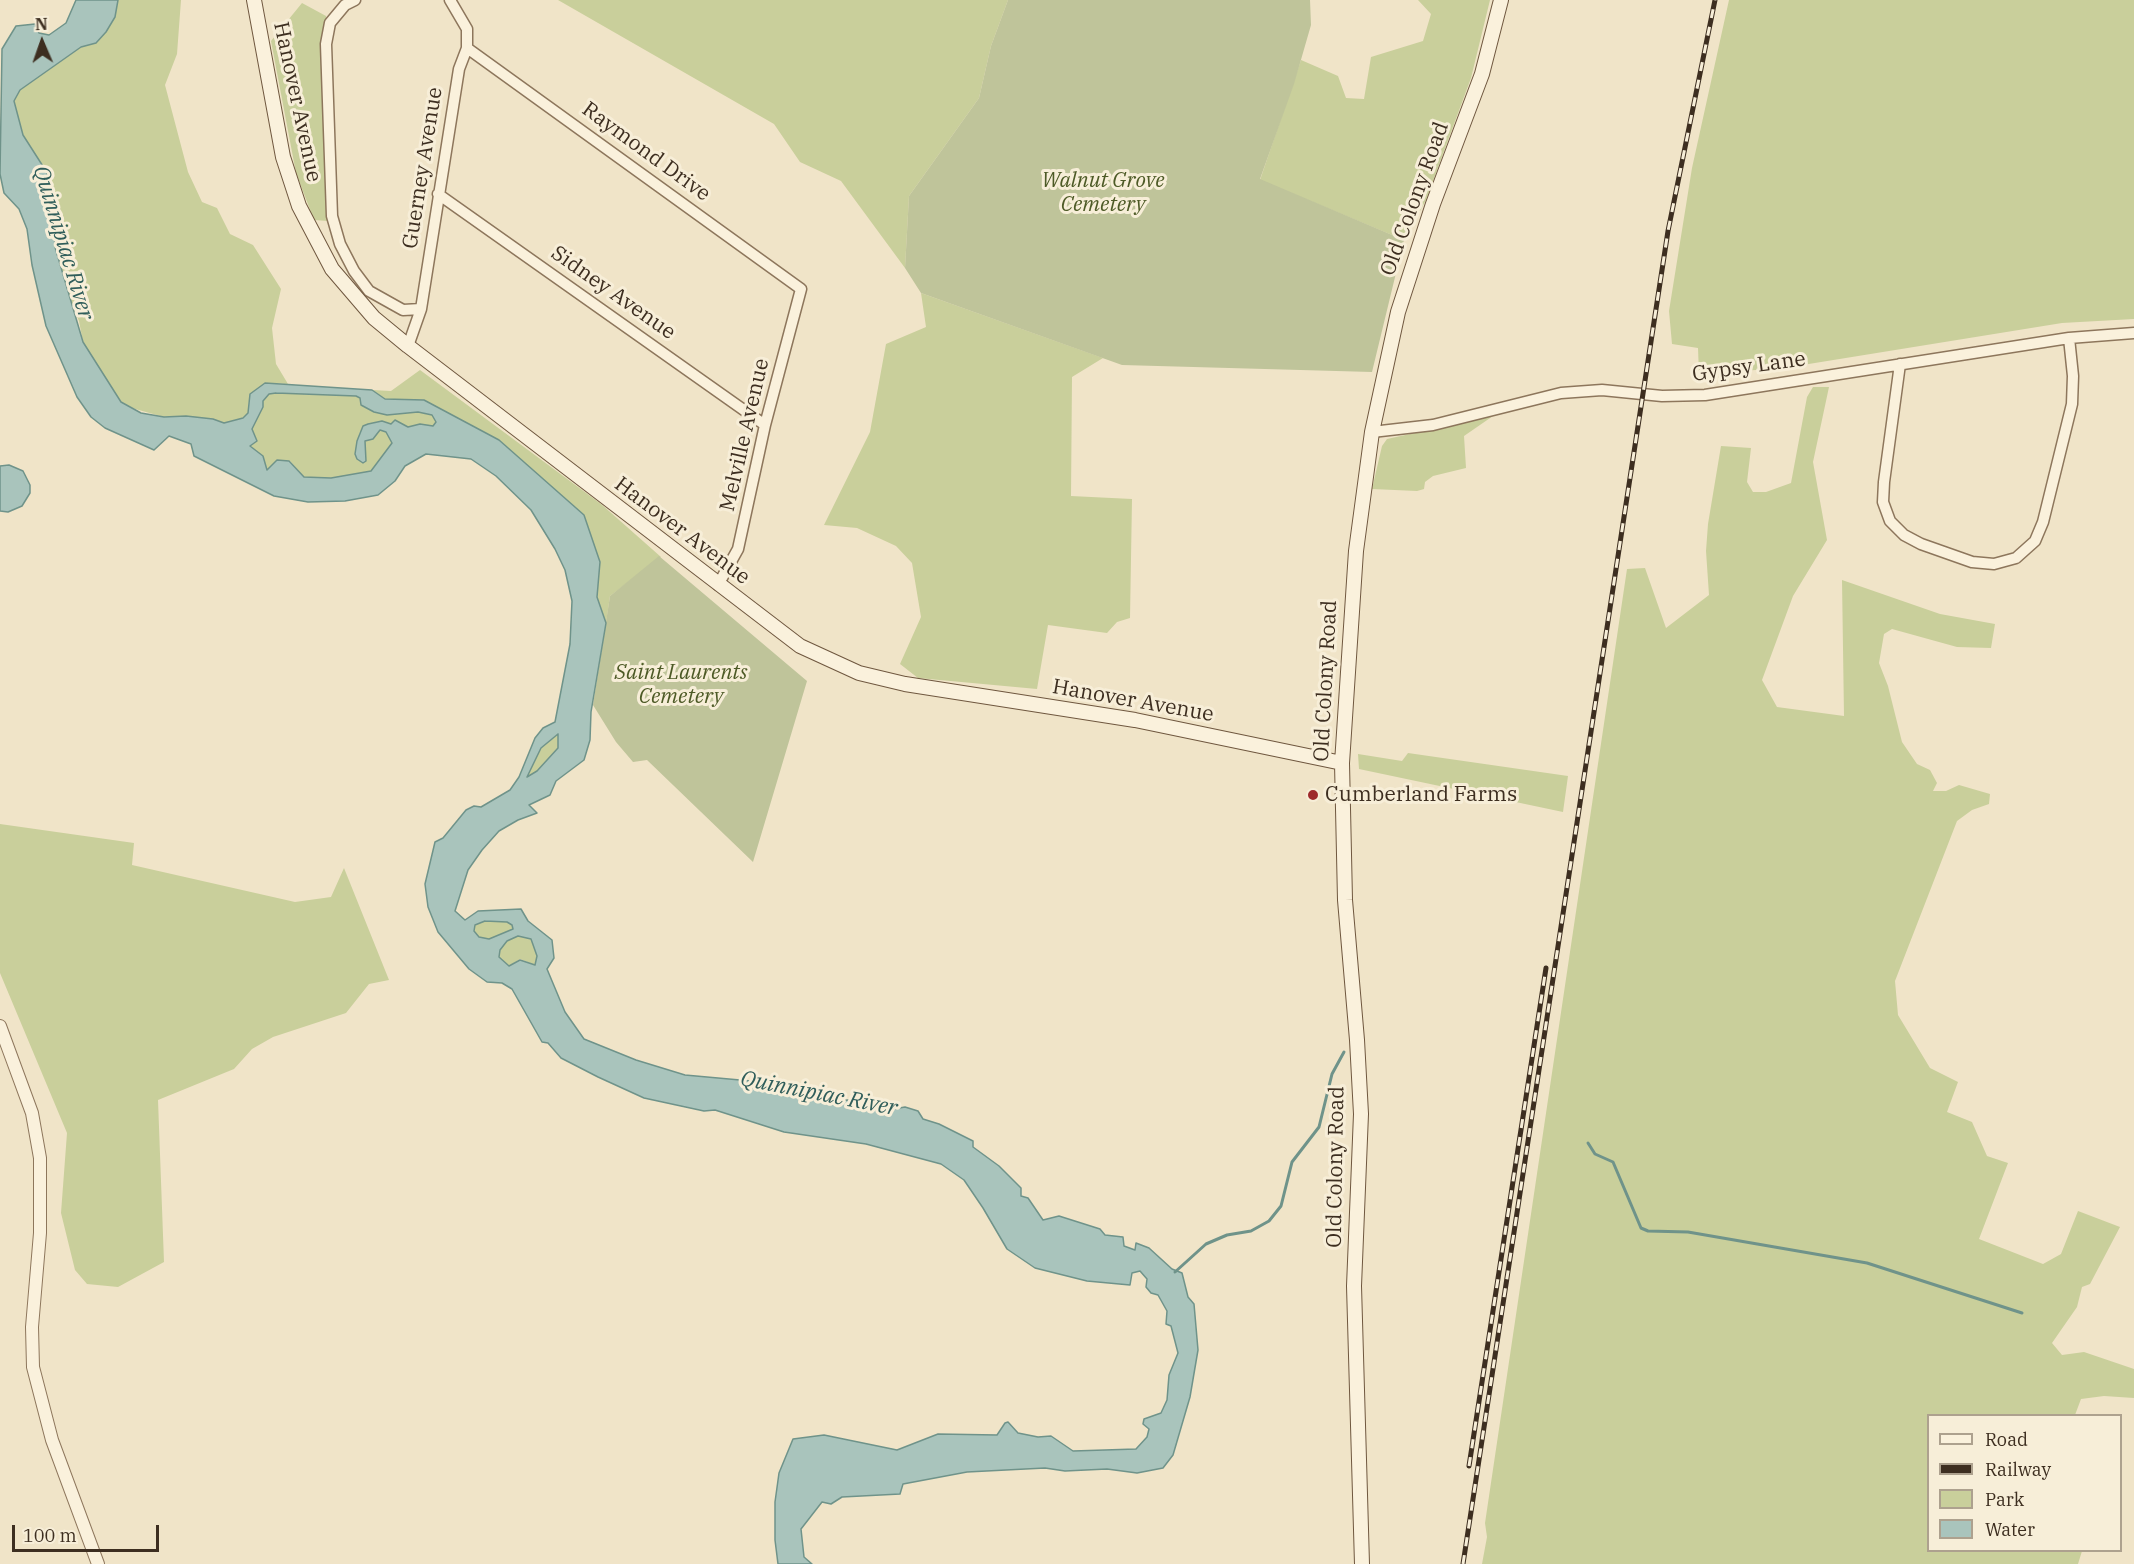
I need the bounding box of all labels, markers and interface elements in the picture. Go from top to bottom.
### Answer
north arrow [12,12,72,72]
text: N [35,14,48,34]
street label: Hanover Avenue [268,20,326,184]
street label: Guerney Avenue [398,85,448,251]
street label: Raymond Drive [577,97,715,207]
street label: Old Colony Road [1376,119,1454,279]
water label: Quinnipiac River [27,163,99,323]
park label: Walnut Grove Cemetery [1041,168,1165,218]
street label: Sidney Avenue [546,241,680,345]
street label: Gypsy Lane [1691,347,1807,387]
street label: Melville Avenue [715,356,775,514]
street label: Hanover Avenue [609,472,755,590]
street label: Old Colony Road [1309,600,1343,762]
park label: Saint Laurents Cemetery [615,660,747,710]
street label: Hanover Avenue [1050,674,1216,728]
place label: Cumberland Farms [1325,782,1517,808]
marker: Cumberland Farms [1306,788,1320,802]
water label: Quinnipiac River [738,1066,900,1122]
street label: Old Colony Road [1322,1086,1350,1248]
legend [1927,1414,2122,1552]
text: Road [1985,1428,2028,1451]
text: Railway [1985,1458,2051,1481]
text: Park [1985,1488,2024,1511]
scale bar [15,1513,162,1551]
text: Water [1985,1518,2035,1541]
text: 100 m [23,1524,77,1547]

